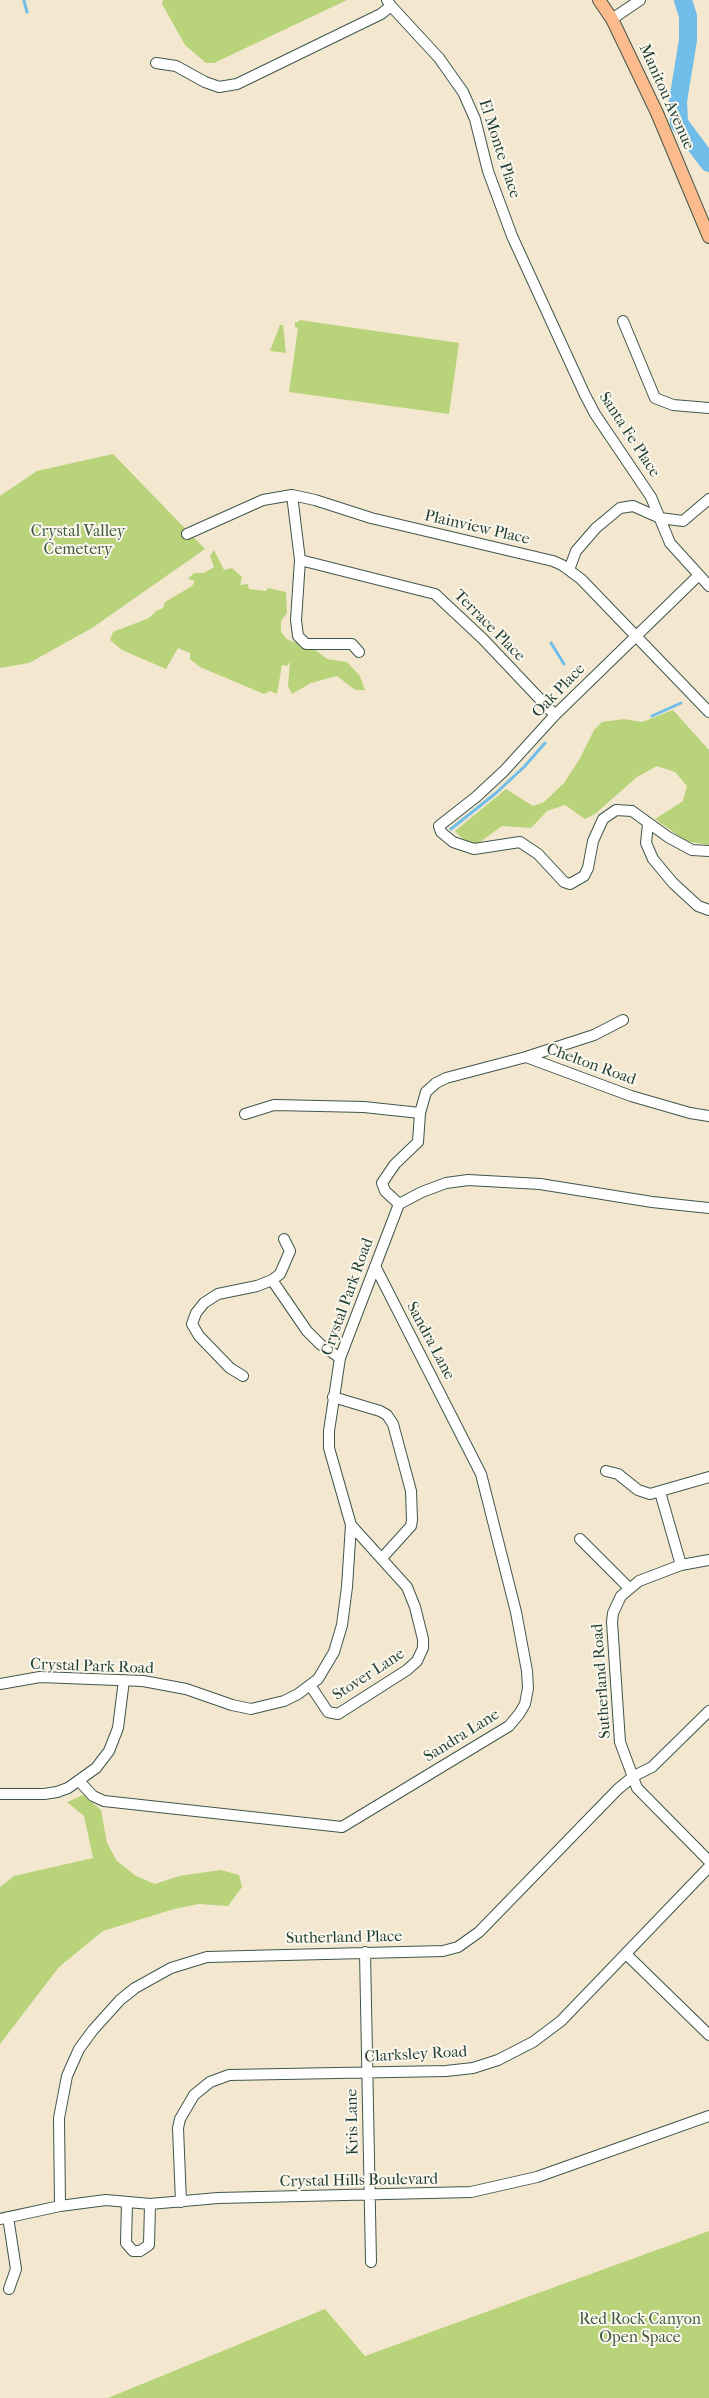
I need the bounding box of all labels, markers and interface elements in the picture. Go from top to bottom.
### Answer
street label: Manitou Avenue [634,41,698,153]
street label: El Monte Place [474,97,524,201]
street label: Santa Fe Place [594,389,664,481]
street label: Plainview Place [423,507,531,549]
park label: Crystal Valley Cemetery [31,522,125,560]
street label: Terrace Place [449,586,529,666]
street label: Oak Place [528,660,590,722]
street label: Chelton Road [544,1040,638,1090]
street label: Crystal Park Road [318,1236,378,1358]
street label: Sandra Lane [401,1299,459,1383]
street label: Sutherland Road [588,1623,616,1739]
street label: Stover Lane [329,1645,409,1705]
street label: Crystal Park Road [30,1655,154,1679]
street label: Sandra Lane [421,1705,503,1767]
street label: Sutherland Place [286,1927,402,1949]
street label: Clarksley Road [364,2043,468,2067]
street label: Kris Lane [343,2088,363,2156]
street label: Crystal Hills Boulevard [280,2170,438,2192]
park label: Red Rock Canyon Open Space [579,2310,701,2348]

